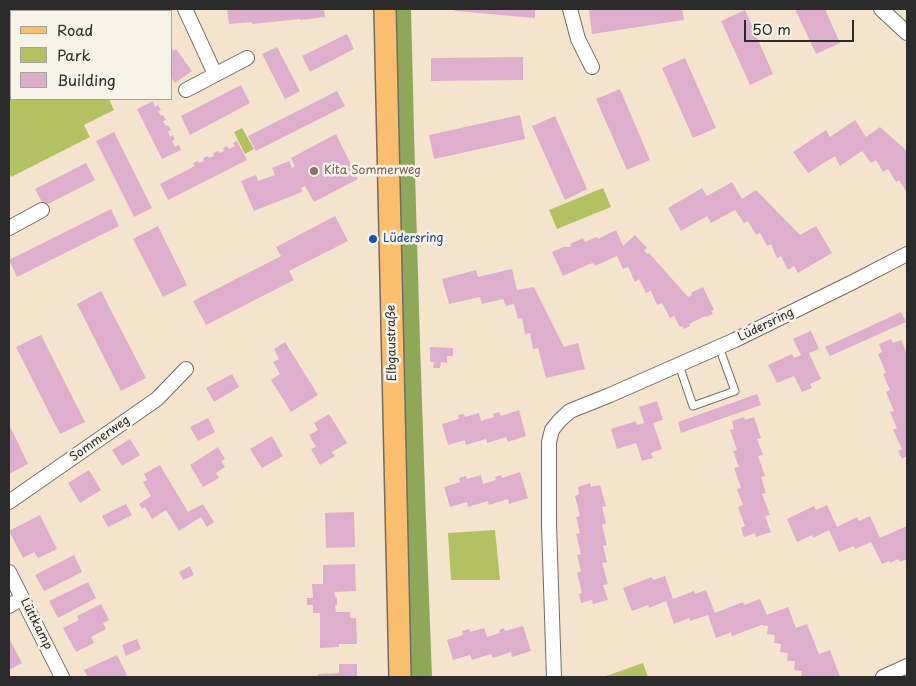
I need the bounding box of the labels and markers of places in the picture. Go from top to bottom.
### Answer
place label: Kita Sommerweg [324,164,421,178]
marker: Kita Sommerweg [308,165,320,177]
place label: Lüdersring [383,232,443,246]
marker: Lüdersring [367,233,379,245]

